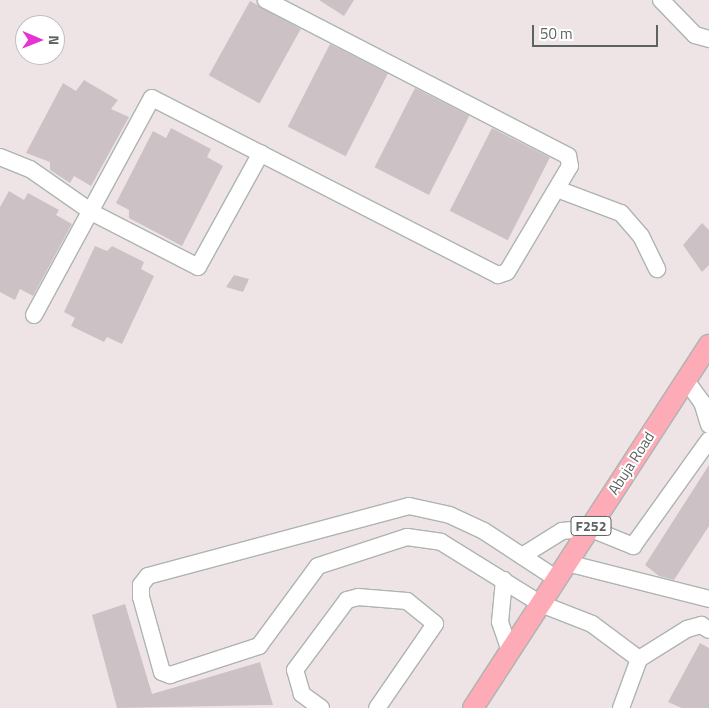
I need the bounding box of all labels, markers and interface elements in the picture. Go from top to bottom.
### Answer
north arrow [15,15,65,65]
scale bar [534,15,660,47]
text: 50 m [540,22,573,45]
text: N [44,35,65,45]
street label: Abuja Road [604,428,658,498]
road number: F252 [570,514,612,538]

